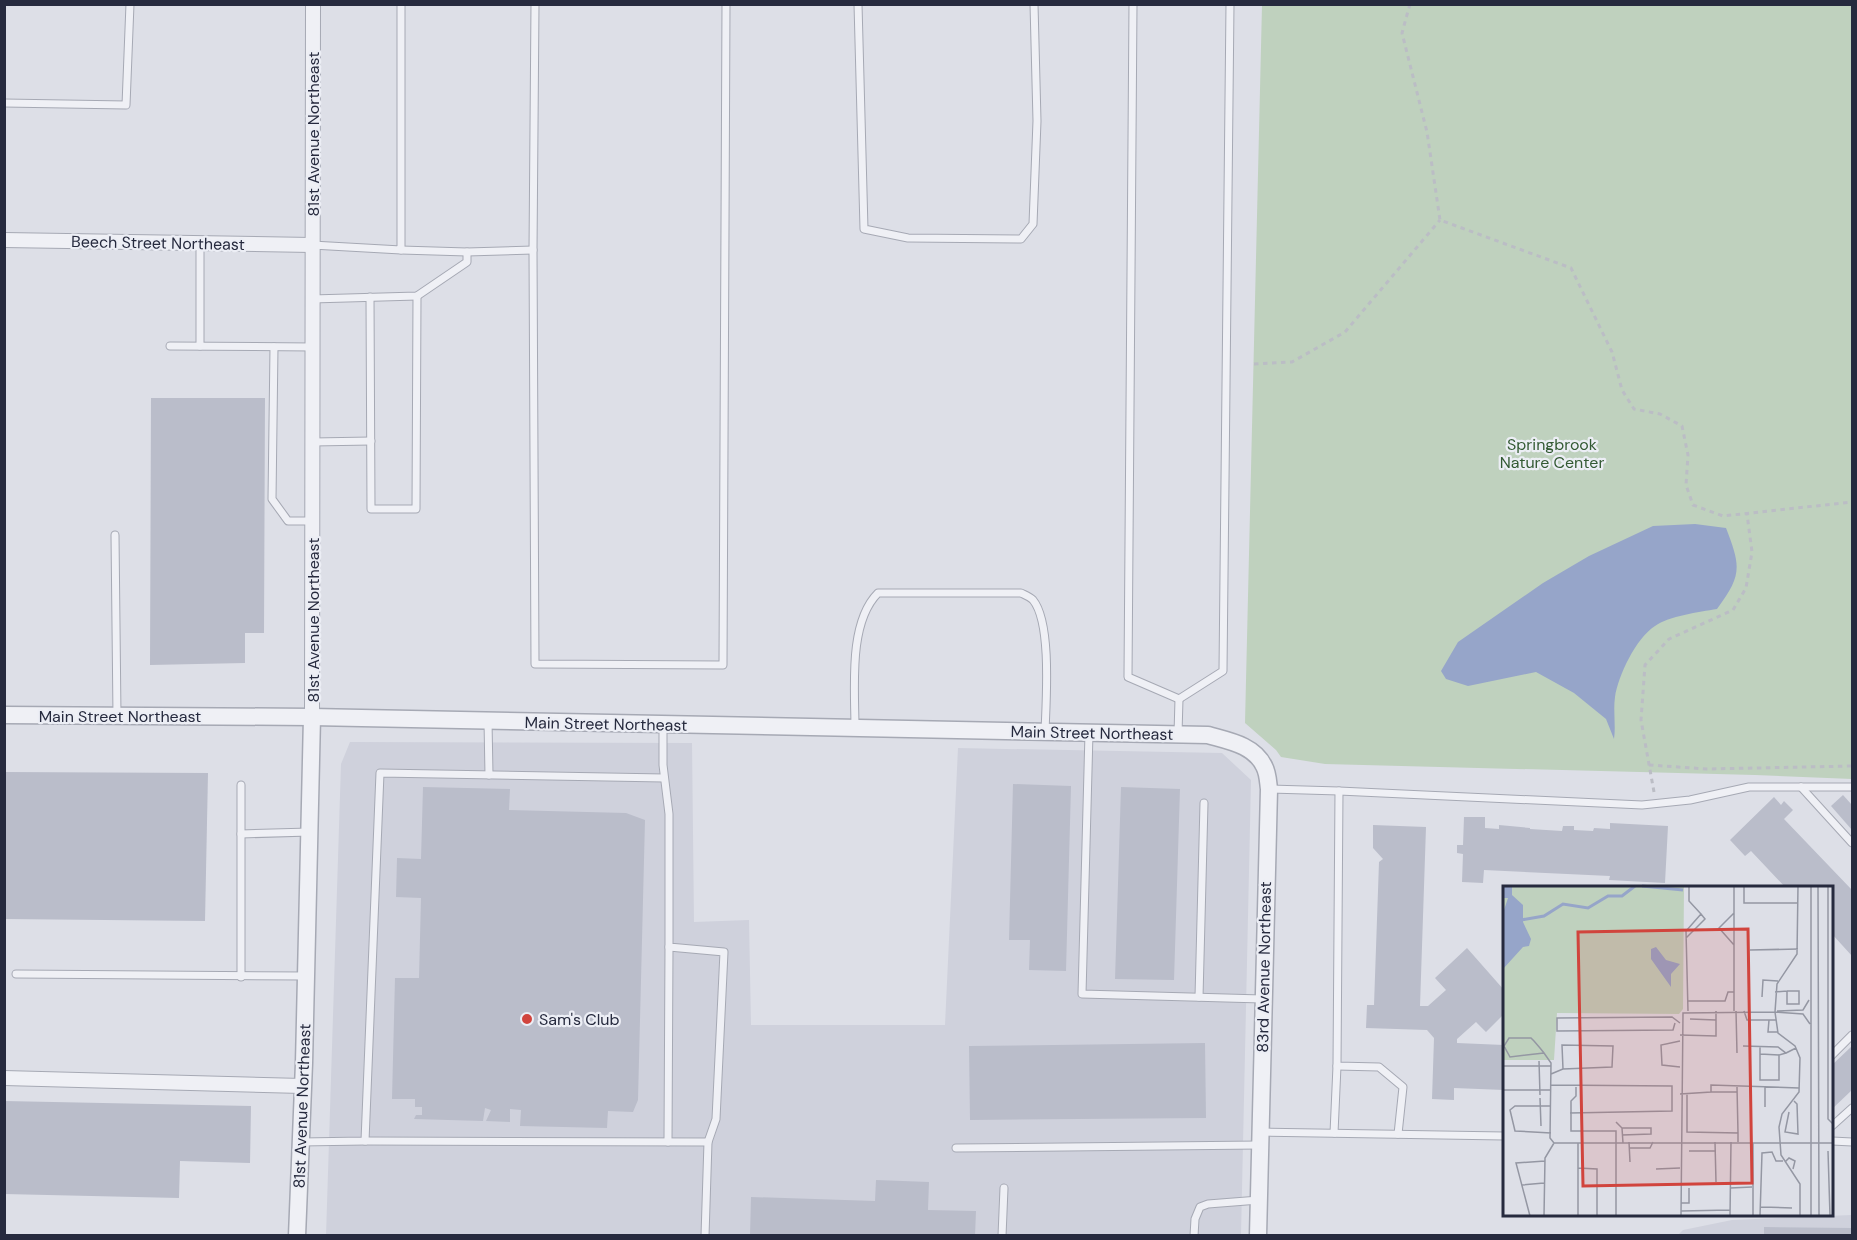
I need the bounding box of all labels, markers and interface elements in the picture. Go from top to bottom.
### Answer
street label: 81st Avenue Northeast [303,52,324,216]
street label: Beech Street Northeast [71,231,245,255]
park label: Springbrook Nature Center [1500,434,1604,473]
street label: 81st Avenue Northeast [303,538,324,702]
street label: Main Street Northeast [39,706,201,727]
street label: Main Street Northeast [524,712,688,736]
street label: Main Street Northeast [1010,721,1174,745]
street label: 83rd Avenue Northeast [1252,881,1276,1053]
inset map [1503,886,1833,1216]
place label: Sam's Club [539,1009,620,1030]
marker: Sam's Club [520,1012,534,1026]
street label: 81st Avenue Northeast [289,1023,315,1189]

